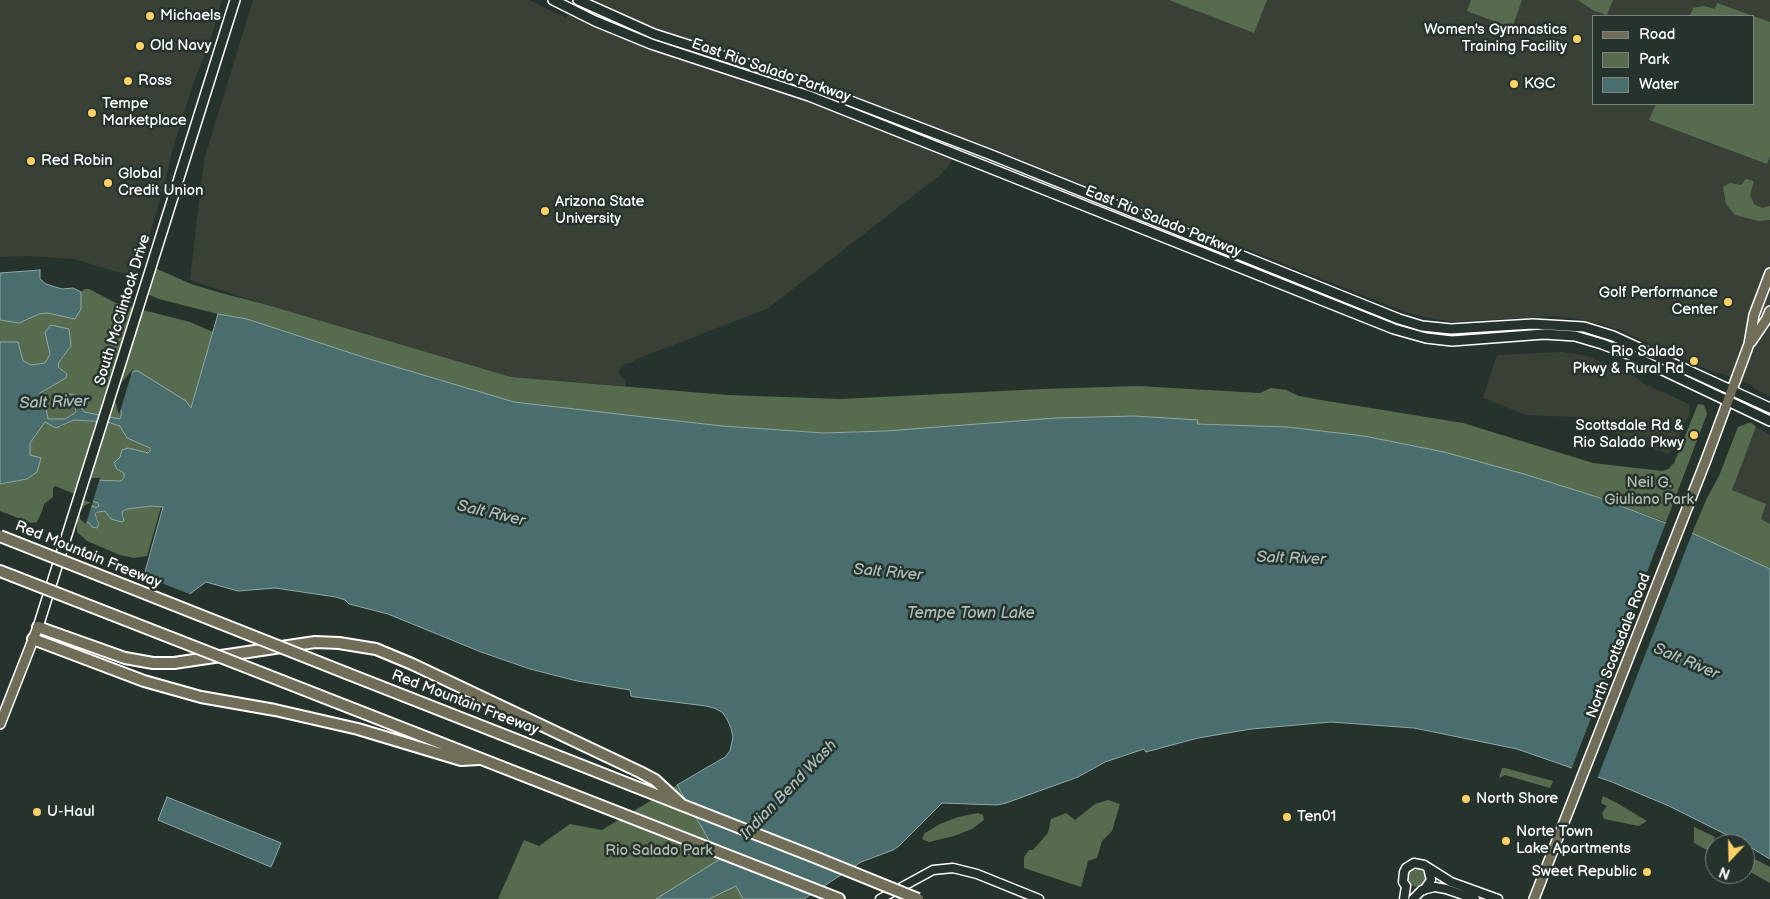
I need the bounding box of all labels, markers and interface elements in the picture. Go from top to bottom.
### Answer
place label: Michaels [160,7,221,25]
marker: Michaels [144,10,156,22]
legend [1592,15,1755,105]
place label: Women's Gymnastics Training Facility [1424,21,1567,56]
text: Road [1639,25,1675,44]
marker: Women's Gymnastics Training Facility [1571,33,1583,45]
street label: East Rio Salado Parkway [689,35,853,107]
place label: Old Navy [150,37,211,55]
marker: Old Navy [134,40,146,52]
text: Park [1639,50,1669,69]
place label: Ross [138,72,172,90]
marker: Ross [122,75,134,87]
place label: KGC [1524,75,1555,93]
text: Water [1639,75,1679,94]
marker: KGC [1508,78,1520,90]
place label: Tempe Marketplace [102,95,187,130]
marker: Tempe Marketplace [86,107,98,119]
place label: Red Robin [41,152,113,170]
marker: Red Robin [25,155,37,167]
place label: Global Credit Union [118,165,203,200]
marker: Global Credit Union [102,177,114,189]
street label: East Rio Salado Parkway [1082,182,1244,262]
place label: Arizona State University [555,193,644,228]
marker: Arizona State University [539,205,551,217]
street label: South McClintock Drive [91,232,155,388]
place label: Golf Performance Center [1599,284,1718,319]
marker: Golf Performance Center [1722,296,1734,308]
place label: Rio Salado Pkwy & Rural Rd [1573,343,1684,378]
marker: Rio Salado Pkwy & Rural Rd [1688,355,1700,367]
water label: Salt River [19,392,89,414]
place label: Scottsdale Rd & Rio Salado Pkwy [1573,417,1684,452]
marker: Scottsdale Rd & Rio Salado Pkwy [1688,429,1700,441]
park label: Neil G. Giuliano Park [1604,474,1694,509]
water label: Salt River [455,497,527,531]
street label: Red Mountain Freeway [12,517,164,593]
water label: Salt River [1256,548,1326,570]
water label: Salt River [853,560,923,586]
street label: North Scottsdale Road [1583,571,1655,721]
water label: Tempe Town Lake [907,604,1035,624]
water label: Salt River [1650,640,1722,684]
street label: Red Mountain Freeway [389,667,541,739]
water label: Indian Bend Wash [737,736,841,844]
place label: North Shore [1476,790,1558,808]
marker: North Shore [1460,793,1472,805]
place label: U-Haul [47,803,95,821]
marker: U-Haul [31,806,43,818]
place label: Ten01 [1297,808,1336,826]
marker: Ten01 [1281,811,1293,823]
place label: Norte Town Lake Apartments [1516,823,1631,858]
north arrow [1705,834,1755,884]
marker: Norte Town Lake Apartments [1500,835,1512,847]
park label: Rio Salado Park [605,842,713,860]
place label: Sweet Republic [1532,863,1637,881]
text: N [1717,863,1733,882]
marker: Sweet Republic [1641,866,1653,878]

